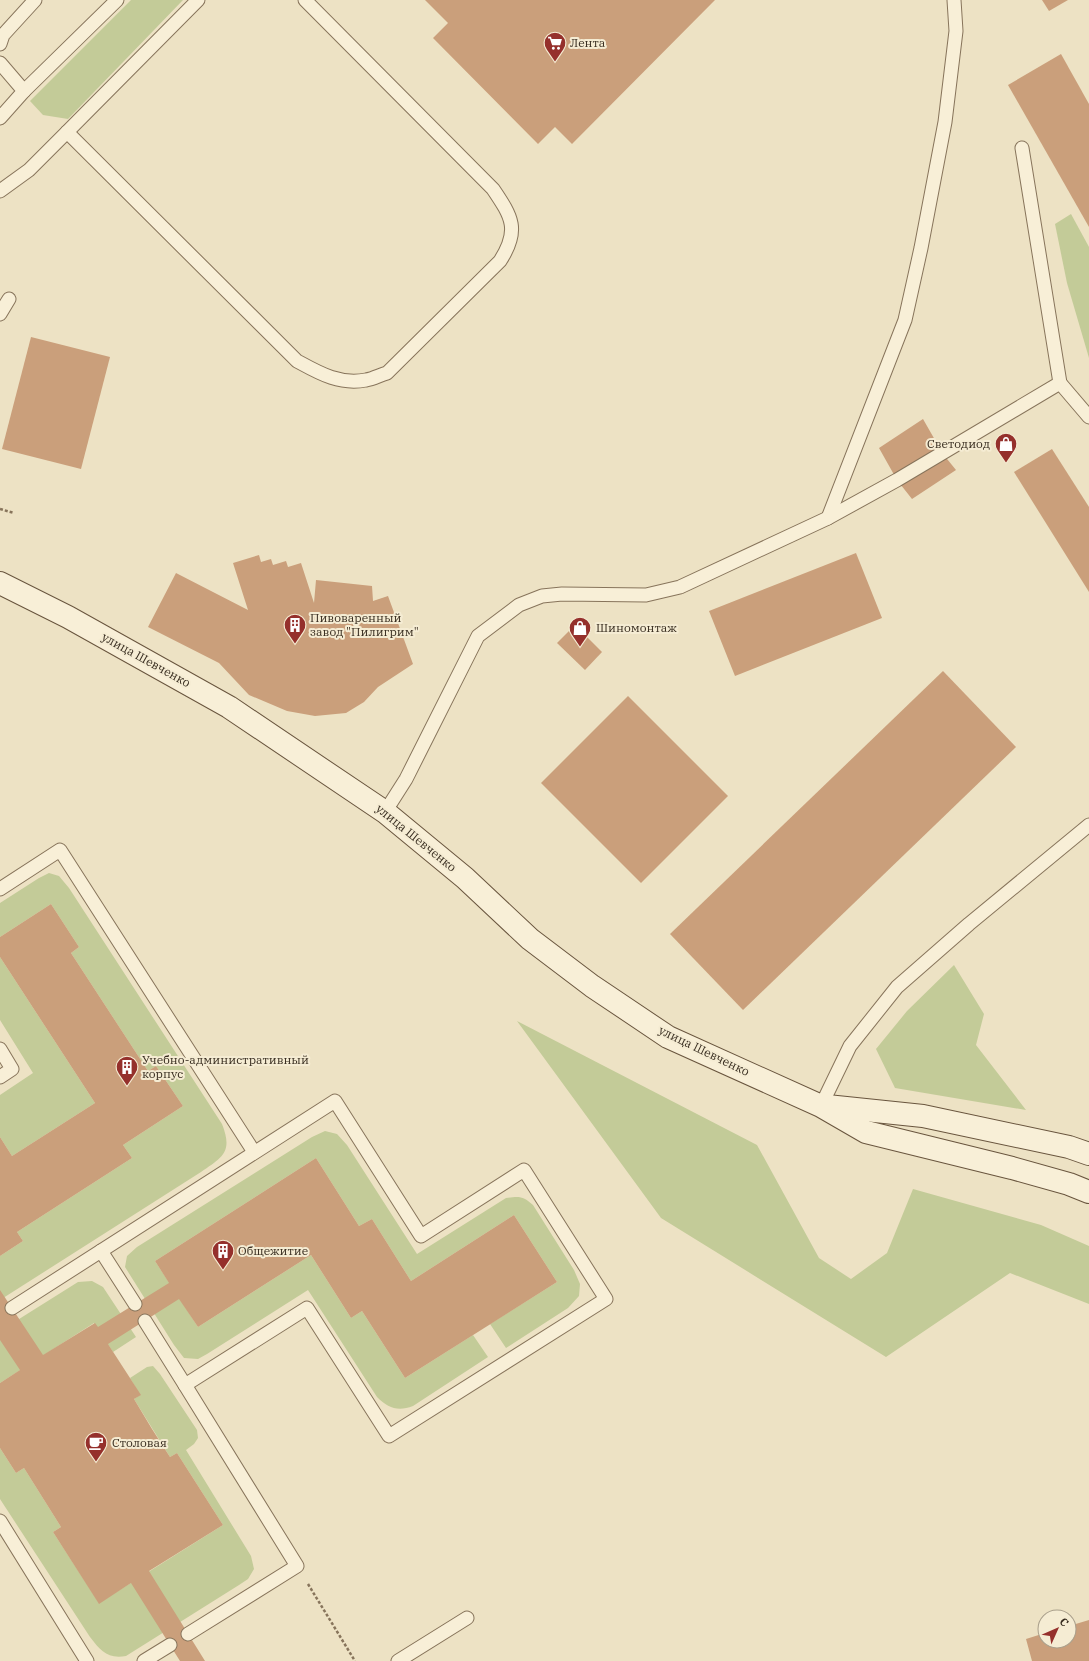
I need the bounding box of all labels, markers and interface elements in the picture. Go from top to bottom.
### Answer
supermarket icon: Лента [542,30,568,63]
place label: Лента [570,35,606,50]
shop icon: Светодиод [993,431,1019,464]
place label: Светодиод [927,436,990,451]
place label: Пивоваренный завод "Пилигрим" [310,610,419,639]
building icon: Пивоваренный завод "Пилигрим" [282,612,308,645]
shop icon: Шиномонтаж [567,615,593,648]
place label: Шиномонтаж [596,620,677,635]
street label: улица Шевченко [99,629,193,690]
street label: улица Шевченко [373,801,460,875]
street label: улица Шевченко [656,1022,752,1079]
place label: Учебно-административный корпус [142,1052,309,1081]
building icon: Учебно-административный корпус [114,1054,140,1087]
building icon: Общежитие [210,1238,236,1271]
place label: Общежитие [238,1243,308,1258]
cafe icon: Столовая [83,1430,109,1463]
place label: Столовая [112,1435,167,1450]
north arrow [1037,1609,1077,1649]
text: С [1057,1614,1072,1629]

